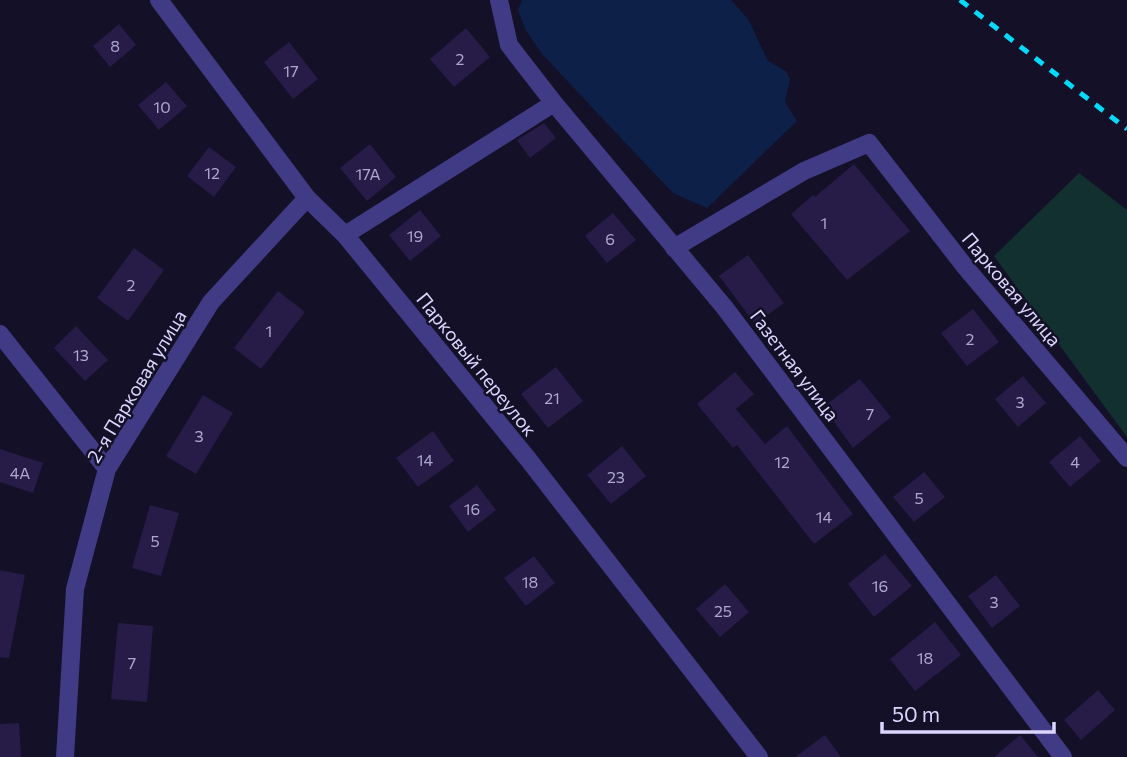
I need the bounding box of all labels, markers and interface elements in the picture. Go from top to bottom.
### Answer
house number: 8 [110,36,120,55]
house number: 2 [456,49,465,68]
house number: 17 [283,61,299,80]
house number: 10 [153,97,171,116]
house number: 12 [204,163,220,182]
house number: 17А [356,164,380,183]
house number: 1 [821,213,827,232]
house number: 19 [407,226,423,245]
street label: Парковая улица [958,227,1066,351]
house number: 6 [605,229,615,248]
house number: 2 [127,275,136,294]
street label: Парковый переулок [412,288,542,440]
street label: Газетная улица [746,305,844,425]
street label: 2-я Парковая улица [81,306,191,466]
house number: 1 [266,321,272,340]
house number: 2 [966,329,975,348]
house number: 13 [73,345,89,364]
house number: 21 [544,388,560,407]
house number: 3 [1015,392,1025,411]
house number: 7 [866,404,874,423]
house number: 3 [194,426,204,445]
house number: 14 [417,450,434,469]
house number: 12 [774,452,790,471]
house number: 4 [1070,452,1080,471]
house number: 4А [10,463,30,482]
house number: 23 [607,467,625,486]
house number: 5 [914,488,924,507]
house number: 16 [464,499,480,518]
house number: 14 [816,507,833,526]
house number: 5 [150,531,160,550]
house number: 18 [522,572,538,591]
house number: 16 [872,576,888,595]
house number: 3 [989,592,999,611]
house number: 25 [714,601,732,620]
house number: 18 [917,648,933,667]
house number: 7 [128,653,136,672]
scale bar [882,690,1054,734]
text: 50 m [892,701,940,726]

